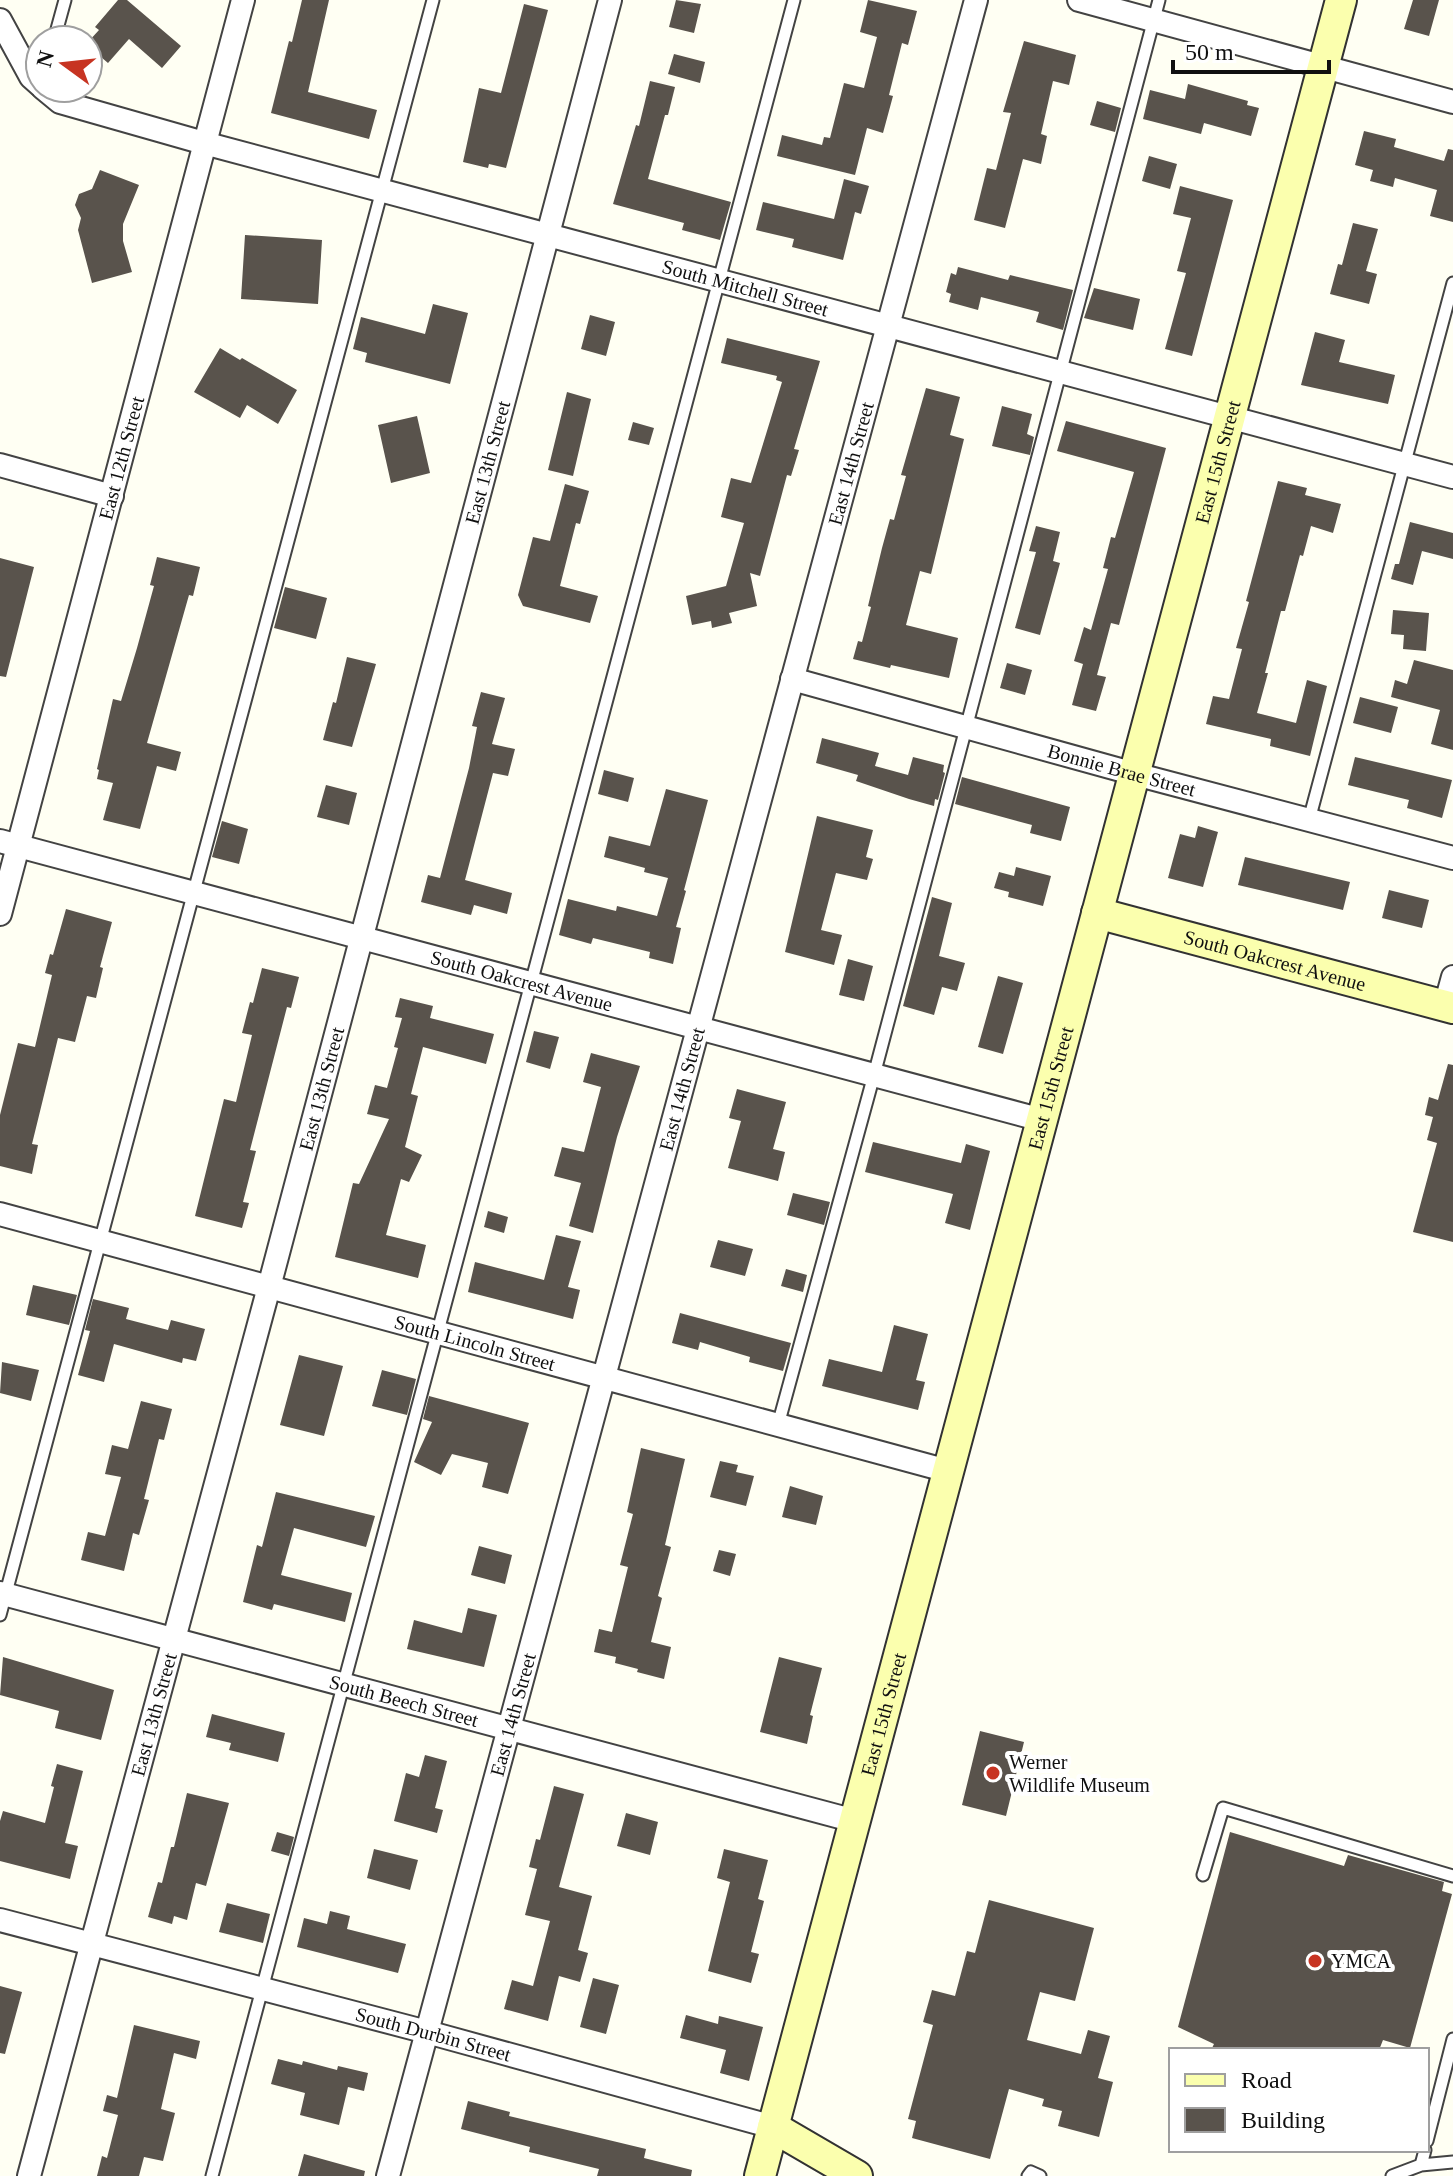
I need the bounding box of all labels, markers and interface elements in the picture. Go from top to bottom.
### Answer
north arrow [24,24,104,104]
scale bar [1173,24,1329,74]
text: 50 m [1185,39,1234,65]
text: N [31,48,59,70]
street label: South Mitchell Street [660,255,831,321]
street label: East 12th Street [94,393,148,522]
street label: East 13th Street [461,398,514,526]
street label: East 15th Street [1191,398,1245,526]
street label: East 14th Street [824,399,878,527]
street label: Bonnie Brae Street [1045,739,1198,801]
street label: South Oakcrest Avenue [1181,926,1368,995]
street label: South Oakcrest Avenue [428,946,615,1016]
street label: East 13th Street [295,1024,349,1153]
street label: East 15th Street [1023,1024,1078,1152]
street label: East 14th Street [655,1025,709,1153]
street label: South Lincoln Street [392,1310,558,1375]
street label: East 13th Street [126,1650,181,1779]
street label: East 14th Street [486,1650,540,1779]
street label: East 15th Street [856,1650,910,1778]
street label: South Beech Street [327,1670,481,1731]
place label: Werner Wildlife Museum [1009,1751,1150,1796]
marker: Werner Wildlife Museum [984,1764,1002,1782]
place label: YMCA [1331,1950,1392,1972]
marker: YMCA [1306,1952,1324,1970]
street label: South Durbin Street [353,2003,514,2066]
legend [1169,2048,1429,2152]
text: Road [1241,2067,1292,2093]
text: Building [1241,2107,1325,2133]

